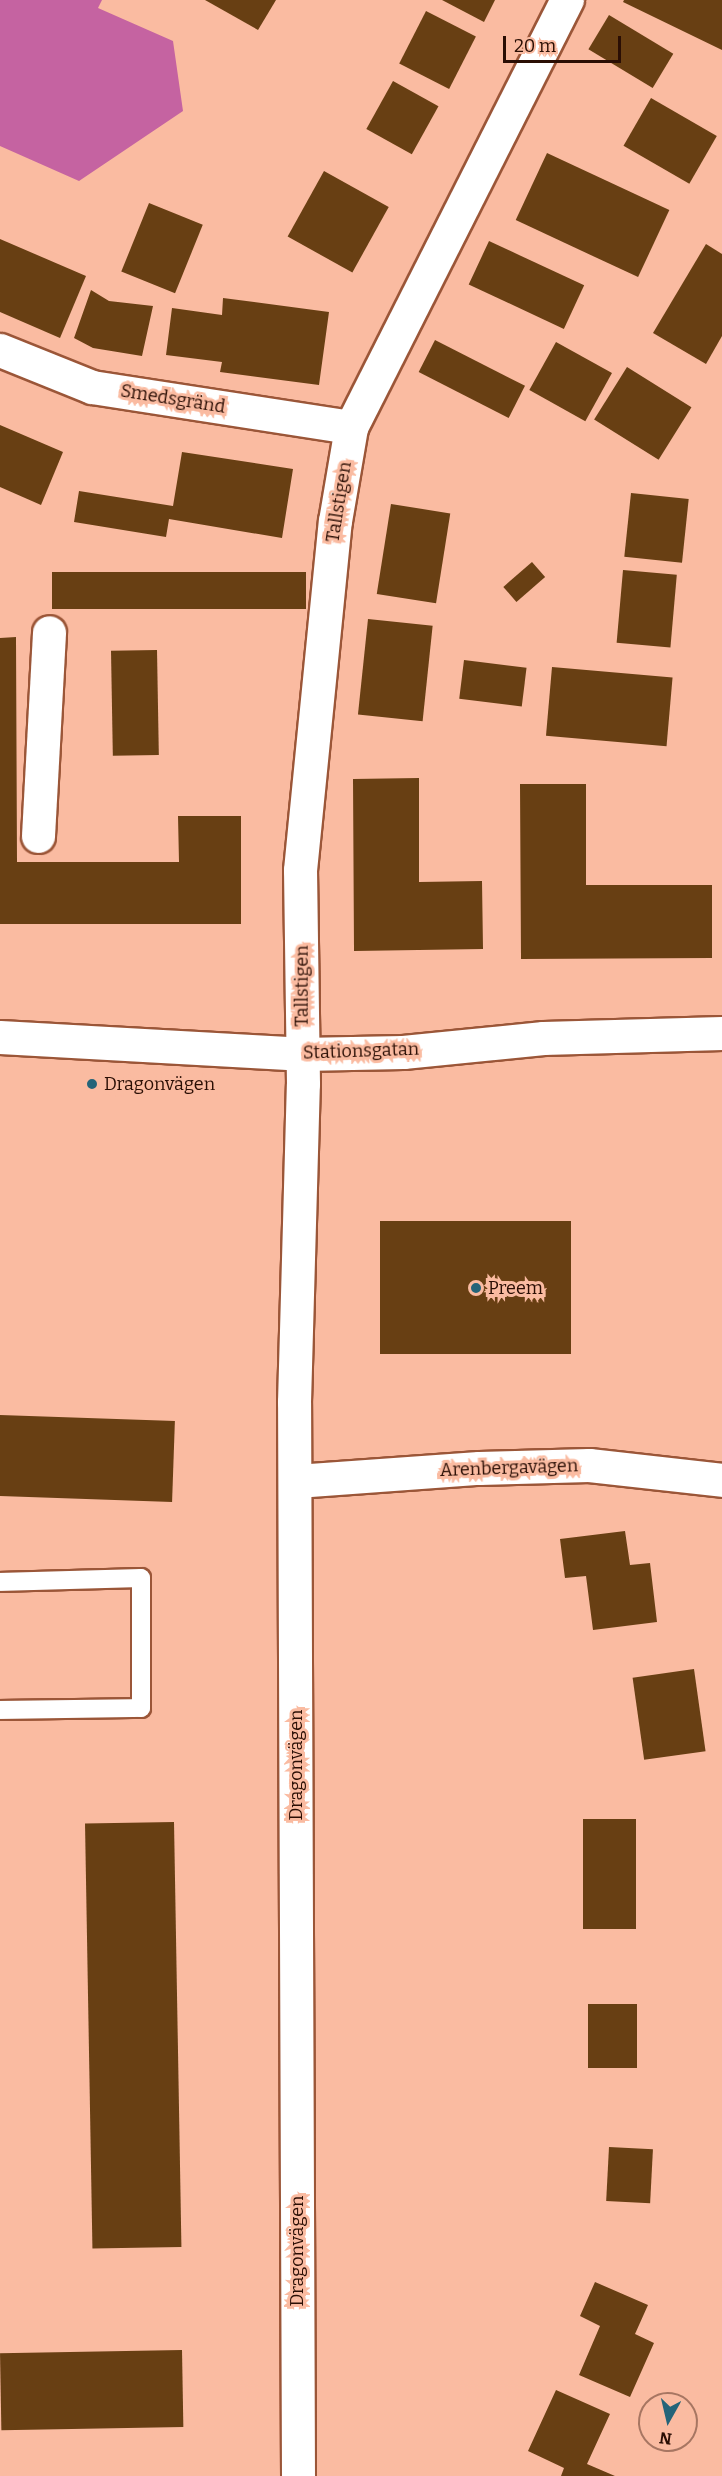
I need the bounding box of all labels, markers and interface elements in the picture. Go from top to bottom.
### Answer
scale bar [506,24,624,62]
text: 20 m [514,35,556,57]
street label: Smedsgränd [119,380,227,418]
street label: Tallstigen [322,460,356,544]
street label: Tallstigen [291,945,313,1027]
street label: Stationsgatan [303,1038,419,1064]
place label: Dragonvägen [104,1073,215,1095]
marker: Dragonvägen [85,1077,99,1091]
place label: Preem [488,1277,543,1299]
marker: Preem [469,1281,483,1295]
street label: Arenbergavägen [439,1455,579,1481]
street label: Dragonvägen [285,1709,307,1821]
street label: Dragonvägen [286,2195,308,2307]
north arrow [638,2392,698,2452]
text: N [658,2428,673,2449]

